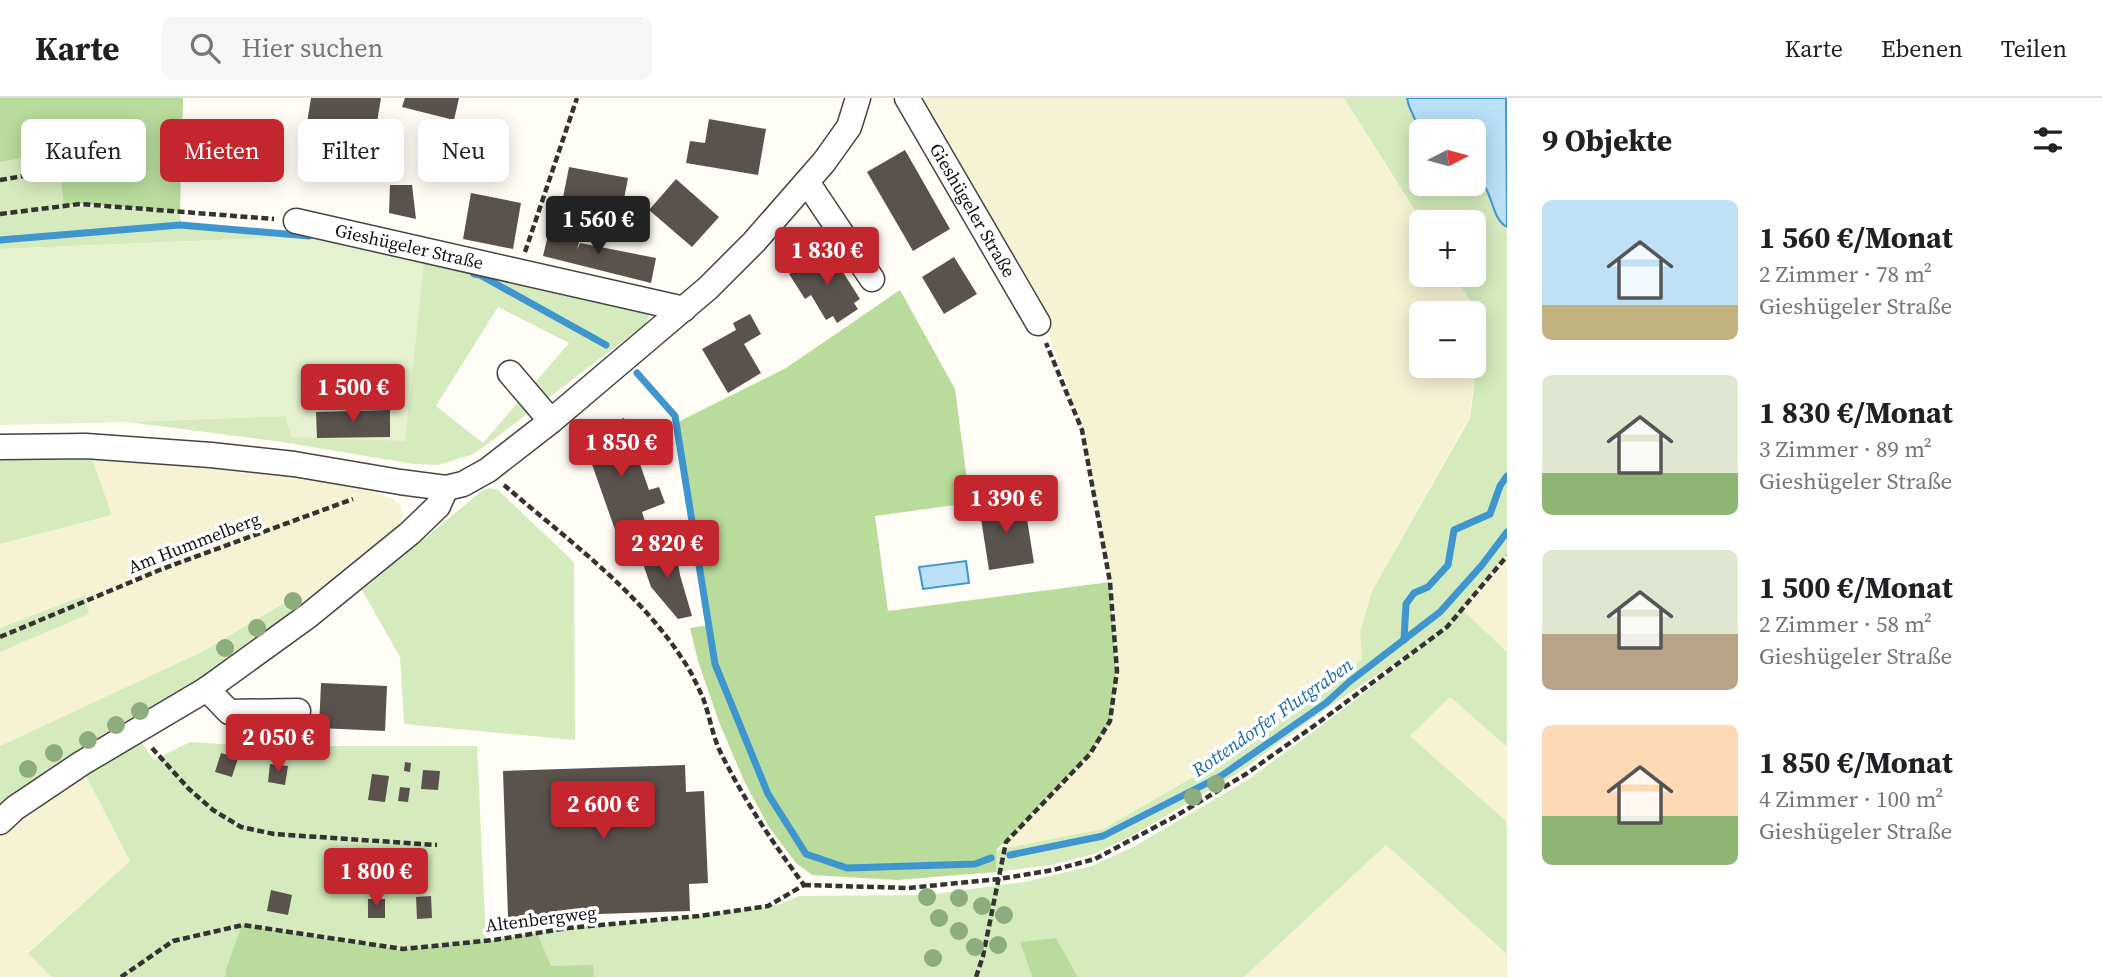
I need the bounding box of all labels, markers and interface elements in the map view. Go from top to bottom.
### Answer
search box [162,17,652,80]
text: Karte [35,26,120,71]
icon: search [186,29,224,67]
text: Hier suchen [242,30,383,66]
text: Karte [1784,32,1843,65]
text: Ebenen [1881,32,1963,65]
text: Teilen [2001,32,2067,65]
chip: Kaufen [21,119,146,182]
chip: Mieten [160,119,284,182]
chip: Filter [298,119,404,182]
chip: Neu [418,119,509,182]
north arrow [1409,119,1486,196]
map controls [1409,119,1486,378]
text: 9 Objekte [1542,120,1672,161]
icon: filters [2029,121,2067,159]
street label: Gieshügeler Straße [924,138,1022,282]
pin: 1 560 € [533,197,663,256]
text: 1 560 € [562,203,634,235]
button: + [1409,210,1486,287]
street label: Gieshügeler Straße [333,217,486,275]
text: 1 560 €/Monat [1759,217,1953,258]
pin: 1 830 € [762,228,892,287]
icon: home [1598,228,1682,312]
text: 1 830 € [791,234,863,266]
text: 2 Zimmer · 78 m² [1759,258,1932,290]
text: Gieshügeler Straße [1759,290,1952,322]
button: − [1409,301,1486,378]
pin: 1 500 € [288,364,418,424]
text: 1 500 € [317,371,389,403]
text: 1 830 €/Monat [1759,392,1953,433]
icon: home [1598,403,1682,487]
pin: 1 850 € [556,420,686,479]
text: 1 850 € [585,426,657,458]
text: 3 Zimmer · 89 m² [1759,433,1932,465]
text: Gieshügeler Straße [1759,465,1952,497]
pin: 1 390 € [941,476,1071,535]
text: 1 390 € [970,482,1042,514]
street label: Am Hummelberg [124,506,264,579]
pin: 2 820 € [602,520,732,580]
text: 2 820 € [631,527,703,559]
text: 1 500 €/Monat [1759,567,1953,608]
icon: home [1598,578,1682,662]
text: 2 Zimmer · 58 m² [1759,608,1932,640]
text: Gieshügeler Straße [1759,640,1952,672]
water label: Rottendorfer Flutgraben [1185,651,1358,783]
pin: 2 050 € [213,714,343,774]
text: 2 050 € [242,721,314,753]
text: 1 850 €/Monat [1759,742,1953,783]
icon: home [1598,753,1682,837]
pin: 2 600 € [538,782,668,841]
text: 4 Zimmer · 100 m² [1759,783,1943,815]
text: 2 600 € [567,788,639,820]
text: Gieshügeler Straße [1759,815,1952,847]
pin: 1 800 € [311,848,441,908]
text: 1 800 € [340,855,412,887]
street label: Altenbergweg [484,899,598,938]

